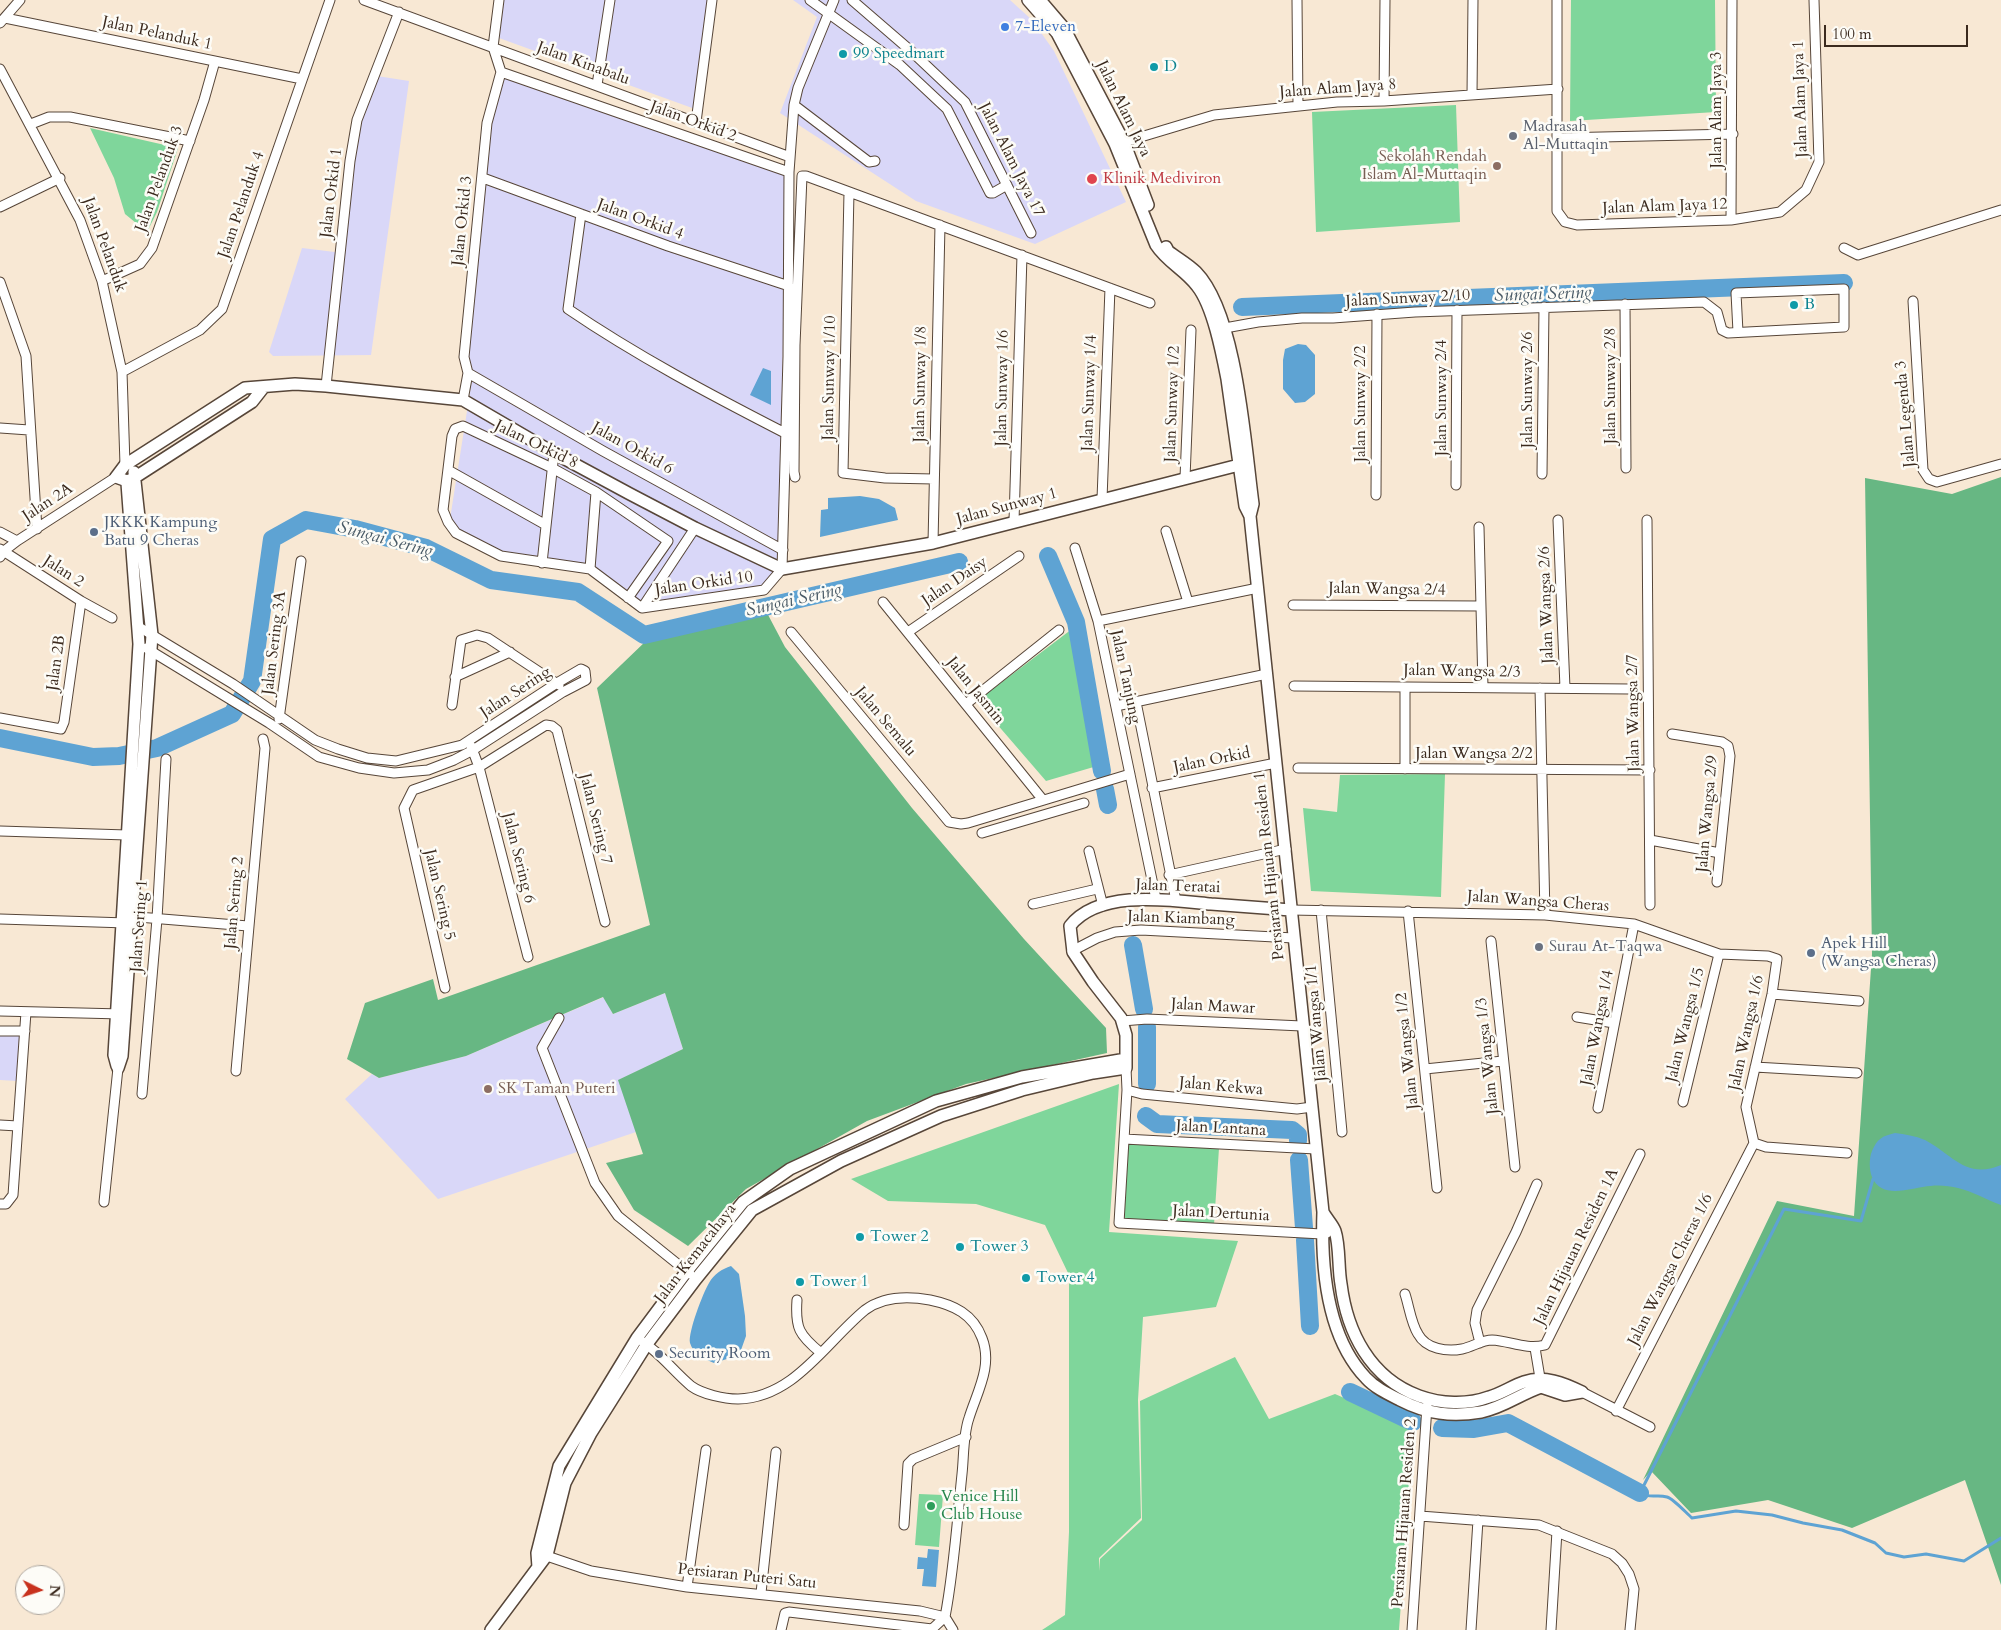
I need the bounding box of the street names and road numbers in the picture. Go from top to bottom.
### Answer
street label: Jalan Pelanduk 1 [100,13,214,55]
street label: Jalan Kinabalu [534,38,632,90]
street label: Jalan Alam Jaya 1 [1789,40,1813,158]
street label: Jalan Alam Jaya 3 [1707,51,1727,169]
street label: Jalan Alam Jaya [1091,58,1155,160]
street label: Jalan Alam Jaya 8 [1279,75,1397,103]
street label: Jalan Orkid 2 [647,98,739,146]
street label: Jalan Alam Jaya 17 [974,100,1048,220]
street label: Jalan Pelanduk 3 [132,123,188,235]
street label: Jalan Orkid 1 [317,147,347,239]
street label: Jalan Pelanduk 4 [215,149,269,261]
street label: Jalan Orkid 3 [449,175,477,267]
street label: Jalan Pelanduk [78,195,130,295]
street label: Jalan Alam Jaya 12 [1602,195,1728,219]
street label: Jalan Orkid 4 [594,196,686,244]
street label: Jalan Sunway 2/10 [1345,286,1471,312]
street label: Jalan Sunway 1/10 [819,315,841,441]
street label: Jalan Sunway 1/8 [910,326,932,442]
street label: Jalan Sunway 2/8 [1601,328,1621,444]
street label: Jalan Sunway 1/6 [992,330,1014,446]
street label: Jalan Sunway 2/6 [1518,332,1538,448]
street label: Jalan Sunway 1/4 [1078,334,1102,452]
street label: Jalan Sunway 2/4 [1432,340,1452,456]
street label: Jalan Sunway 1/2 [1161,345,1185,463]
street label: Jalan Sunway 2/2 [1351,346,1371,462]
street label: Jalan Legenda 3 [1892,360,1920,468]
street label: Jalan Orkid 8 [491,417,581,473]
street label: Jalan Orkid 6 [588,419,676,479]
street label: Jalan 2A [19,480,77,526]
street label: Jalan Sunway 1 [955,484,1059,530]
street label: Jalan Wangsa 2/6 [1535,546,1559,664]
street label: Jalan 2 [39,552,87,592]
street label: Jalan Daisy [919,553,991,611]
street label: Jalan Orkid 10 [654,568,754,600]
street label: Jalan Wangsa 2/4 [1328,579,1446,601]
street label: Jalan Sering 3A [259,590,291,696]
street label: Jalan Tanjung [1106,628,1144,726]
street label: Jalan 2B [44,634,70,692]
street label: Jalan Jasmin [942,653,1008,729]
street label: Jalan Wangsa 2/7 [1623,654,1645,772]
street label: Jalan Wangsa 2/3 [1403,661,1521,683]
street label: Jalan Sering [477,663,555,723]
street label: Jalan Semalu [850,683,920,761]
street label: Jalan Orkid [1172,744,1252,778]
street label: Jalan Wangsa 2/2 [1415,744,1533,764]
street label: Jalan Wangsa 2/9 [1693,755,1723,873]
street label: Persiaran Hijauan Residen 1 [1251,771,1289,961]
street label: Jalan Sering 7 [574,772,616,866]
street label: Jalan Sering 6 [497,811,539,905]
street label: Jalan Sering 5 [419,848,459,942]
street label: Jalan Sering 2 [221,856,249,950]
street label: Jalan Teratai [1135,876,1221,898]
street label: Jalan Sering 1 [127,879,153,973]
street label: Jalan Wangsa Cheras [1466,887,1610,917]
street label: Jalan Kiambang [1127,908,1235,930]
street label: Jalan Wangsa 1/1 [1302,964,1332,1082]
street label: Jalan Wangsa 1/5 [1662,966,1710,1084]
street label: Jalan Wangsa 1/4 [1577,969,1619,1087]
street label: Jalan Wangsa 1/6 [1725,974,1769,1092]
street label: Jalan Wangsa 1/2 [1392,992,1424,1110]
street label: Jalan Mawar [1170,995,1256,1019]
street label: Jalan Wangsa 1/3 [1472,997,1504,1115]
street label: Jalan Kekwa [1178,1074,1264,1100]
street label: Jalan Lantana [1175,1117,1267,1141]
street label: Jalan Hijauan Residen 1A [1531,1165,1623,1329]
street label: Jalan Wangsa Cheras 1/6 [1624,1191,1718,1349]
street label: Jalan Kemacahaya [651,1200,741,1308]
street label: Jalan Dertunia [1172,1202,1270,1226]
street label: Persiaran Hijauan Residen 2 [1389,1418,1421,1608]
street label: Persiaran Puteri Satu [677,1560,817,1594]

